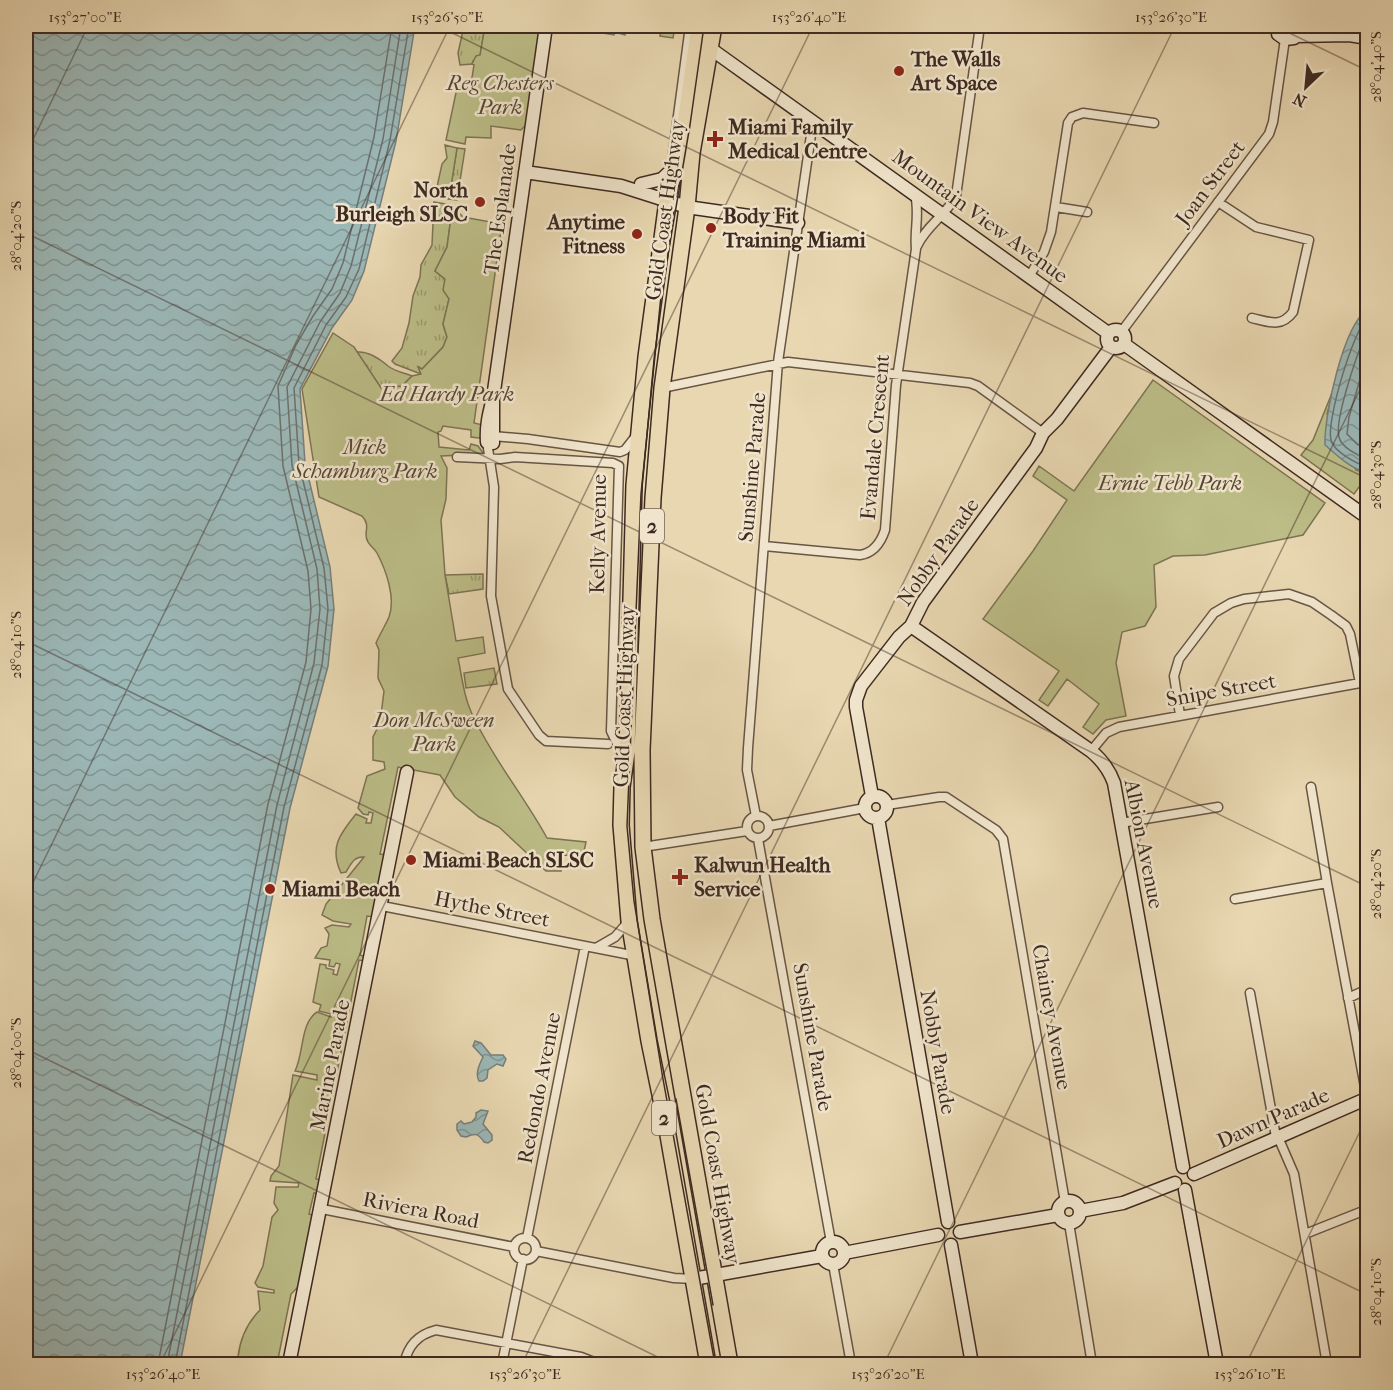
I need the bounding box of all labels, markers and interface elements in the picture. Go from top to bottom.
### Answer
text: 153°27'00"E [48,8,122,26]
text: 153°26'50"E [411,8,483,26]
text: 153°26'40"E [772,8,846,26]
text: 153°26'30"E [1135,8,1207,26]
text: 28°04'40"S [1367,31,1385,103]
place label: The Walls Art Space [909,47,1001,95]
north arrow [1276,57,1336,117]
marker: The Walls Art Space [892,64,906,78]
park label: Reg Chesters Park [444,71,554,119]
text: N [1289,88,1309,111]
place label: Miami Family Medical Centre [727,115,868,163]
street label: Gold Coast Highway [640,117,690,302]
marker: Miami Family Medical Centre [706,130,724,148]
street label: Joan Street [1169,135,1250,232]
street label: The Esplanade [479,142,521,276]
street label: Mountain View Avenue [888,144,1072,288]
place label: North Burleigh SLSC [336,178,468,226]
marker: North Burleigh SLSC [473,195,487,209]
text: 28°04'20"S [7,201,25,271]
place label: Body Fit Training Miami [722,204,866,252]
place label: Anytime Fitness [545,210,626,258]
marker: Body Fit Training Miami [704,221,718,235]
marker: Anytime Fitness [630,227,644,241]
street label: Evandale Crescent [856,353,894,521]
park label: Ed Hardy Park [378,382,514,406]
street label: Sunshine Parade [734,391,770,543]
park label: Mick Schamburg Park [292,435,437,483]
text: 28°04'30"S [1367,440,1385,509]
park label: Ernie Tebb Park [1096,471,1242,495]
street label: Kelly Avenue [585,474,611,594]
street label: Nobby Parade [892,494,984,610]
road number: 2 [640,509,664,543]
street label: Gold Coast Highway [609,604,639,788]
text: 28°04'10"S [7,611,25,679]
street label: Snipe Street [1164,668,1278,711]
park label: Don McSween Park [372,708,495,756]
street label: Albion Avenue [1120,776,1168,911]
place label: Miami Beach SLSC [422,848,594,872]
text: 28°04'20"S [1367,849,1385,919]
marker: Miami Beach SLSC [404,853,418,867]
place label: Kalwun Health Service [694,853,831,901]
marker: Kalwun Health Service [671,868,689,886]
place label: Miami Beach [281,877,400,901]
marker: Miami Beach [263,882,277,896]
street label: Hythe Street [432,886,552,932]
street label: Chainey Avenue [1027,942,1077,1092]
street label: Sunshine Parade [788,961,838,1113]
street label: Nobby Parade [915,988,961,1116]
street label: Marine Parade [305,997,355,1133]
street label: Redondo Avenue [513,1010,565,1166]
text: 28°04'00"S [7,1017,25,1089]
street label: Gold Coast Highway [690,1082,746,1267]
street label: Dawn Parade [1213,1083,1333,1153]
road number: 2 [652,1101,676,1135]
street label: Riviera Road [361,1187,482,1233]
text: 28°04'10"S [1367,1258,1385,1326]
text: 153°26'40"E [126,1365,200,1383]
text: 153°26'30"E [489,1365,561,1383]
text: 153°26'20"E [851,1365,925,1383]
text: 153°26'10"E [1215,1365,1285,1383]

